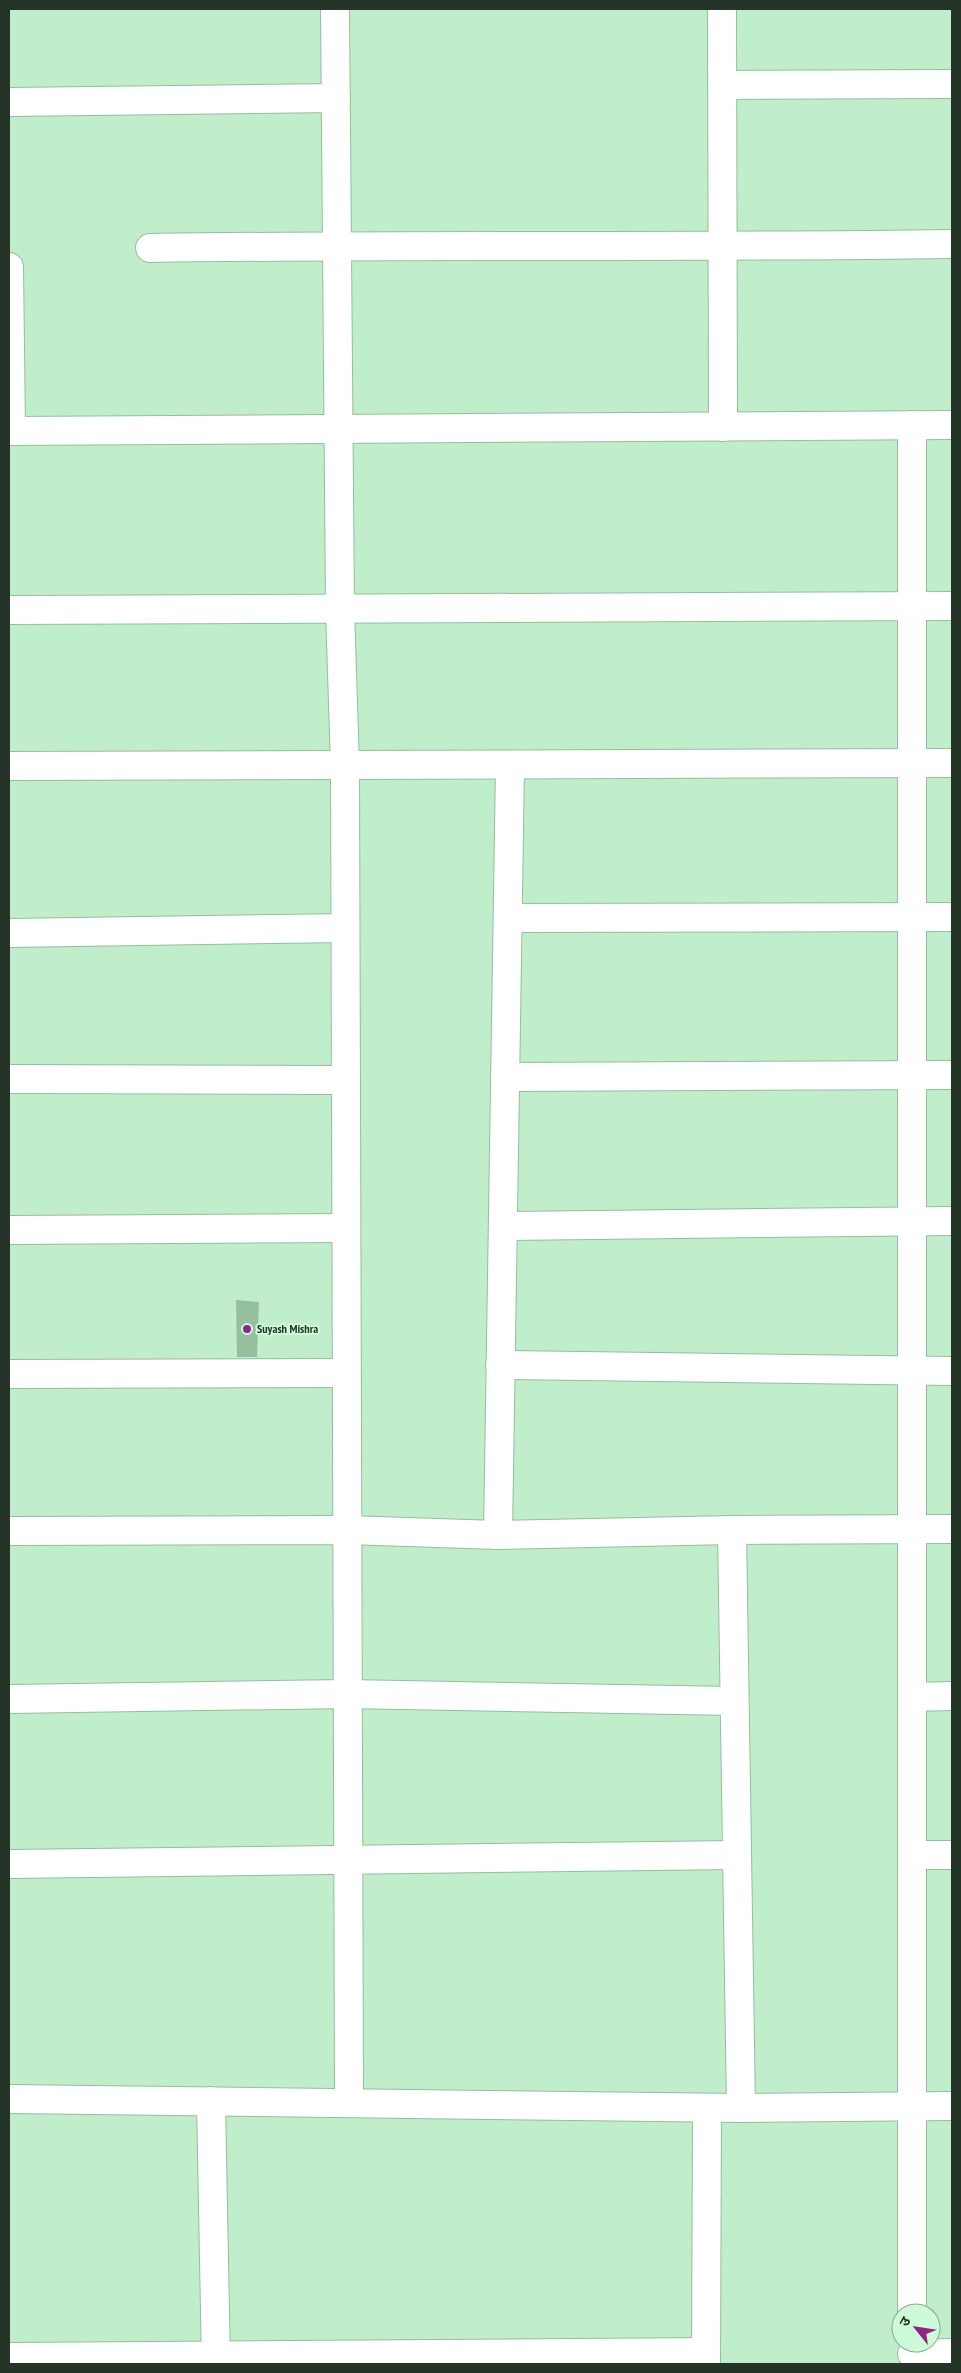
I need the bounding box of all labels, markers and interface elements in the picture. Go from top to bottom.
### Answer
place label: Suyash Mishra [257,1321,318,1336]
marker: Suyash Mishra [241,1323,253,1335]
north arrow [891,2303,941,2353]
text: उ [895,2313,915,2330]

